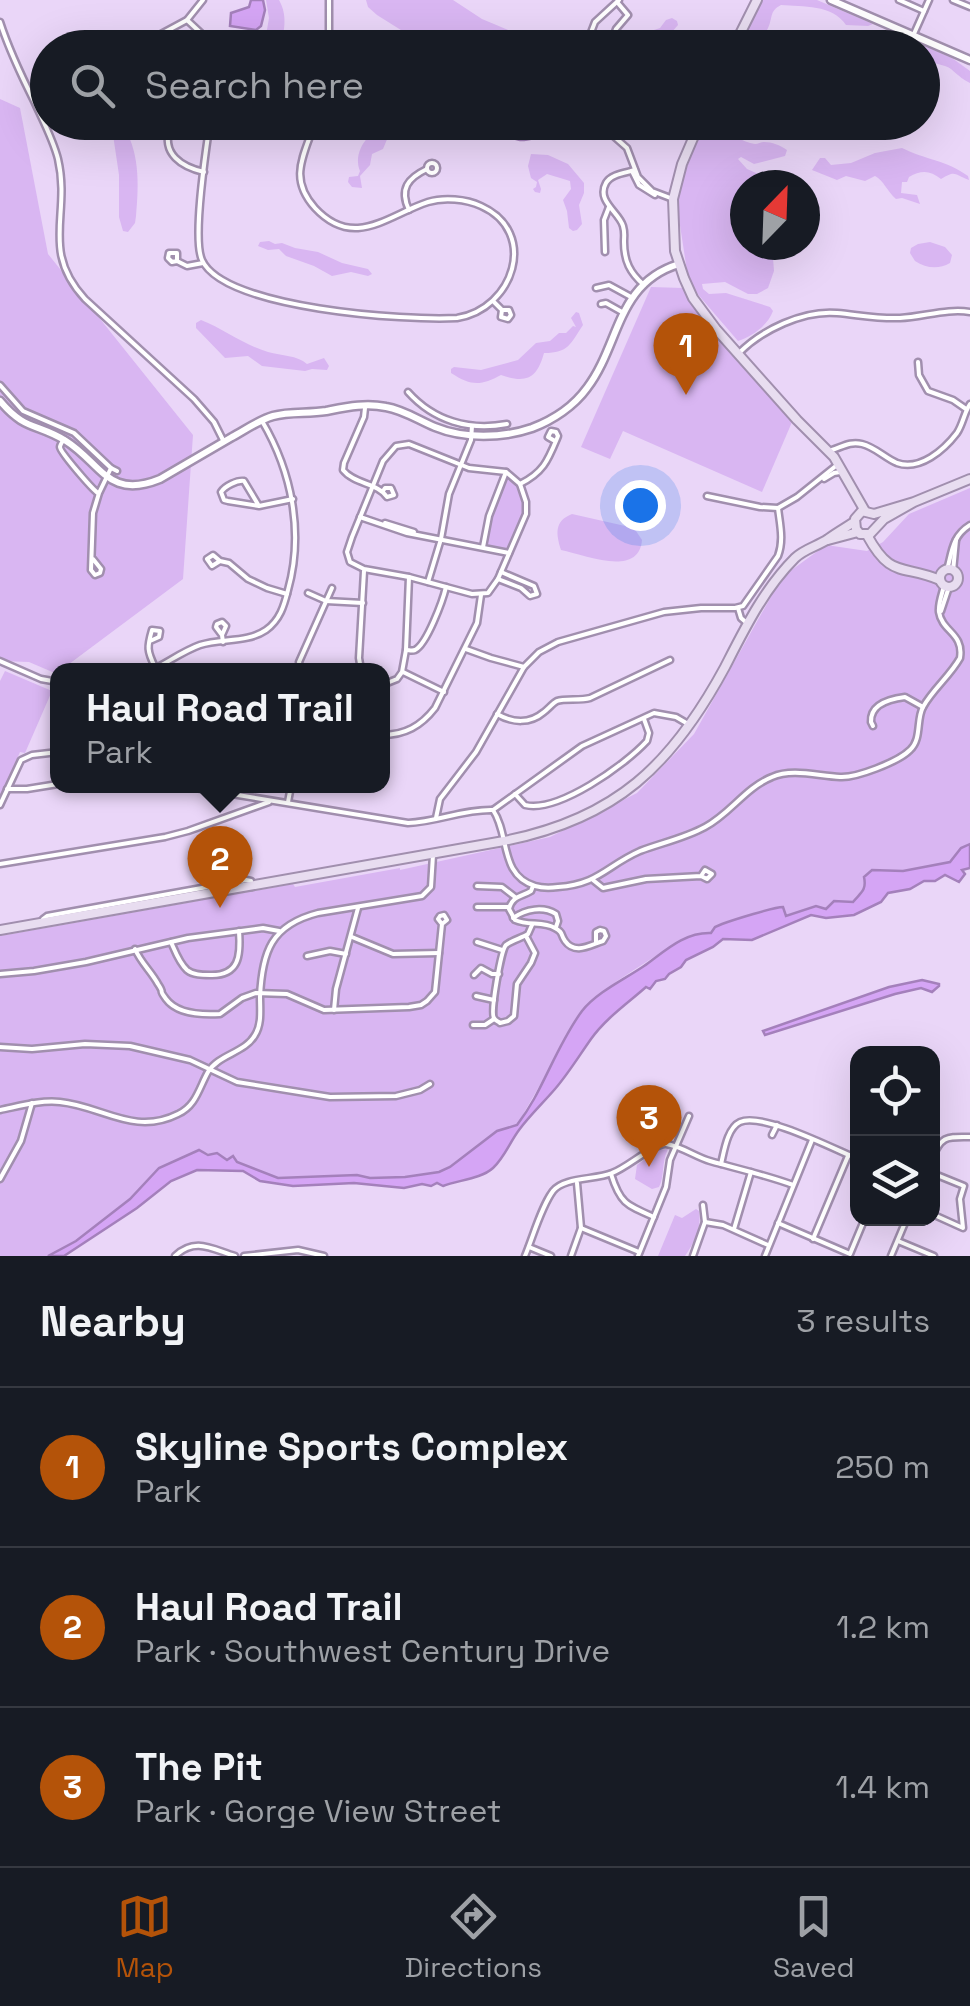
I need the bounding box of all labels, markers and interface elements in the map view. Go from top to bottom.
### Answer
search box [30,30,940,140]
icon: search [65,58,120,113]
text: Search here [145,61,364,109]
north arrow [730,170,820,260]
pin: 1 [654,312,718,395]
your location [615,480,666,531]
popup [50,663,390,793]
text: Haul Road Trail [86,684,354,732]
text: Park [86,732,153,772]
pin: 2 [188,826,252,908]
map controls [850,1046,940,1226]
button: locate [850,1046,940,1136]
pin: 3 [616,1084,682,1167]
button: layers [850,1136,940,1226]
text: Nearby [40,1295,186,1348]
text: 3 results [796,1301,930,1341]
text: Skyline Sports Complex [135,1423,568,1471]
text: 1 [65,1447,80,1487]
text: 250 m [835,1447,930,1487]
text: Park [135,1471,202,1511]
text: Haul Road Trail [135,1583,403,1631]
text: 2 [63,1607,82,1647]
text: 1.2 km [836,1607,930,1647]
text: Park · Southwest Century Drive [135,1631,610,1671]
text: The Pit [135,1743,263,1791]
text: 3 [63,1767,82,1807]
text: 1.4 km [836,1767,930,1807]
text: Park · Gorge View Street [135,1791,502,1831]
tab: Map [115,1889,174,1985]
tab: Directions [405,1889,542,1985]
tab: Saved [773,1889,855,1985]

